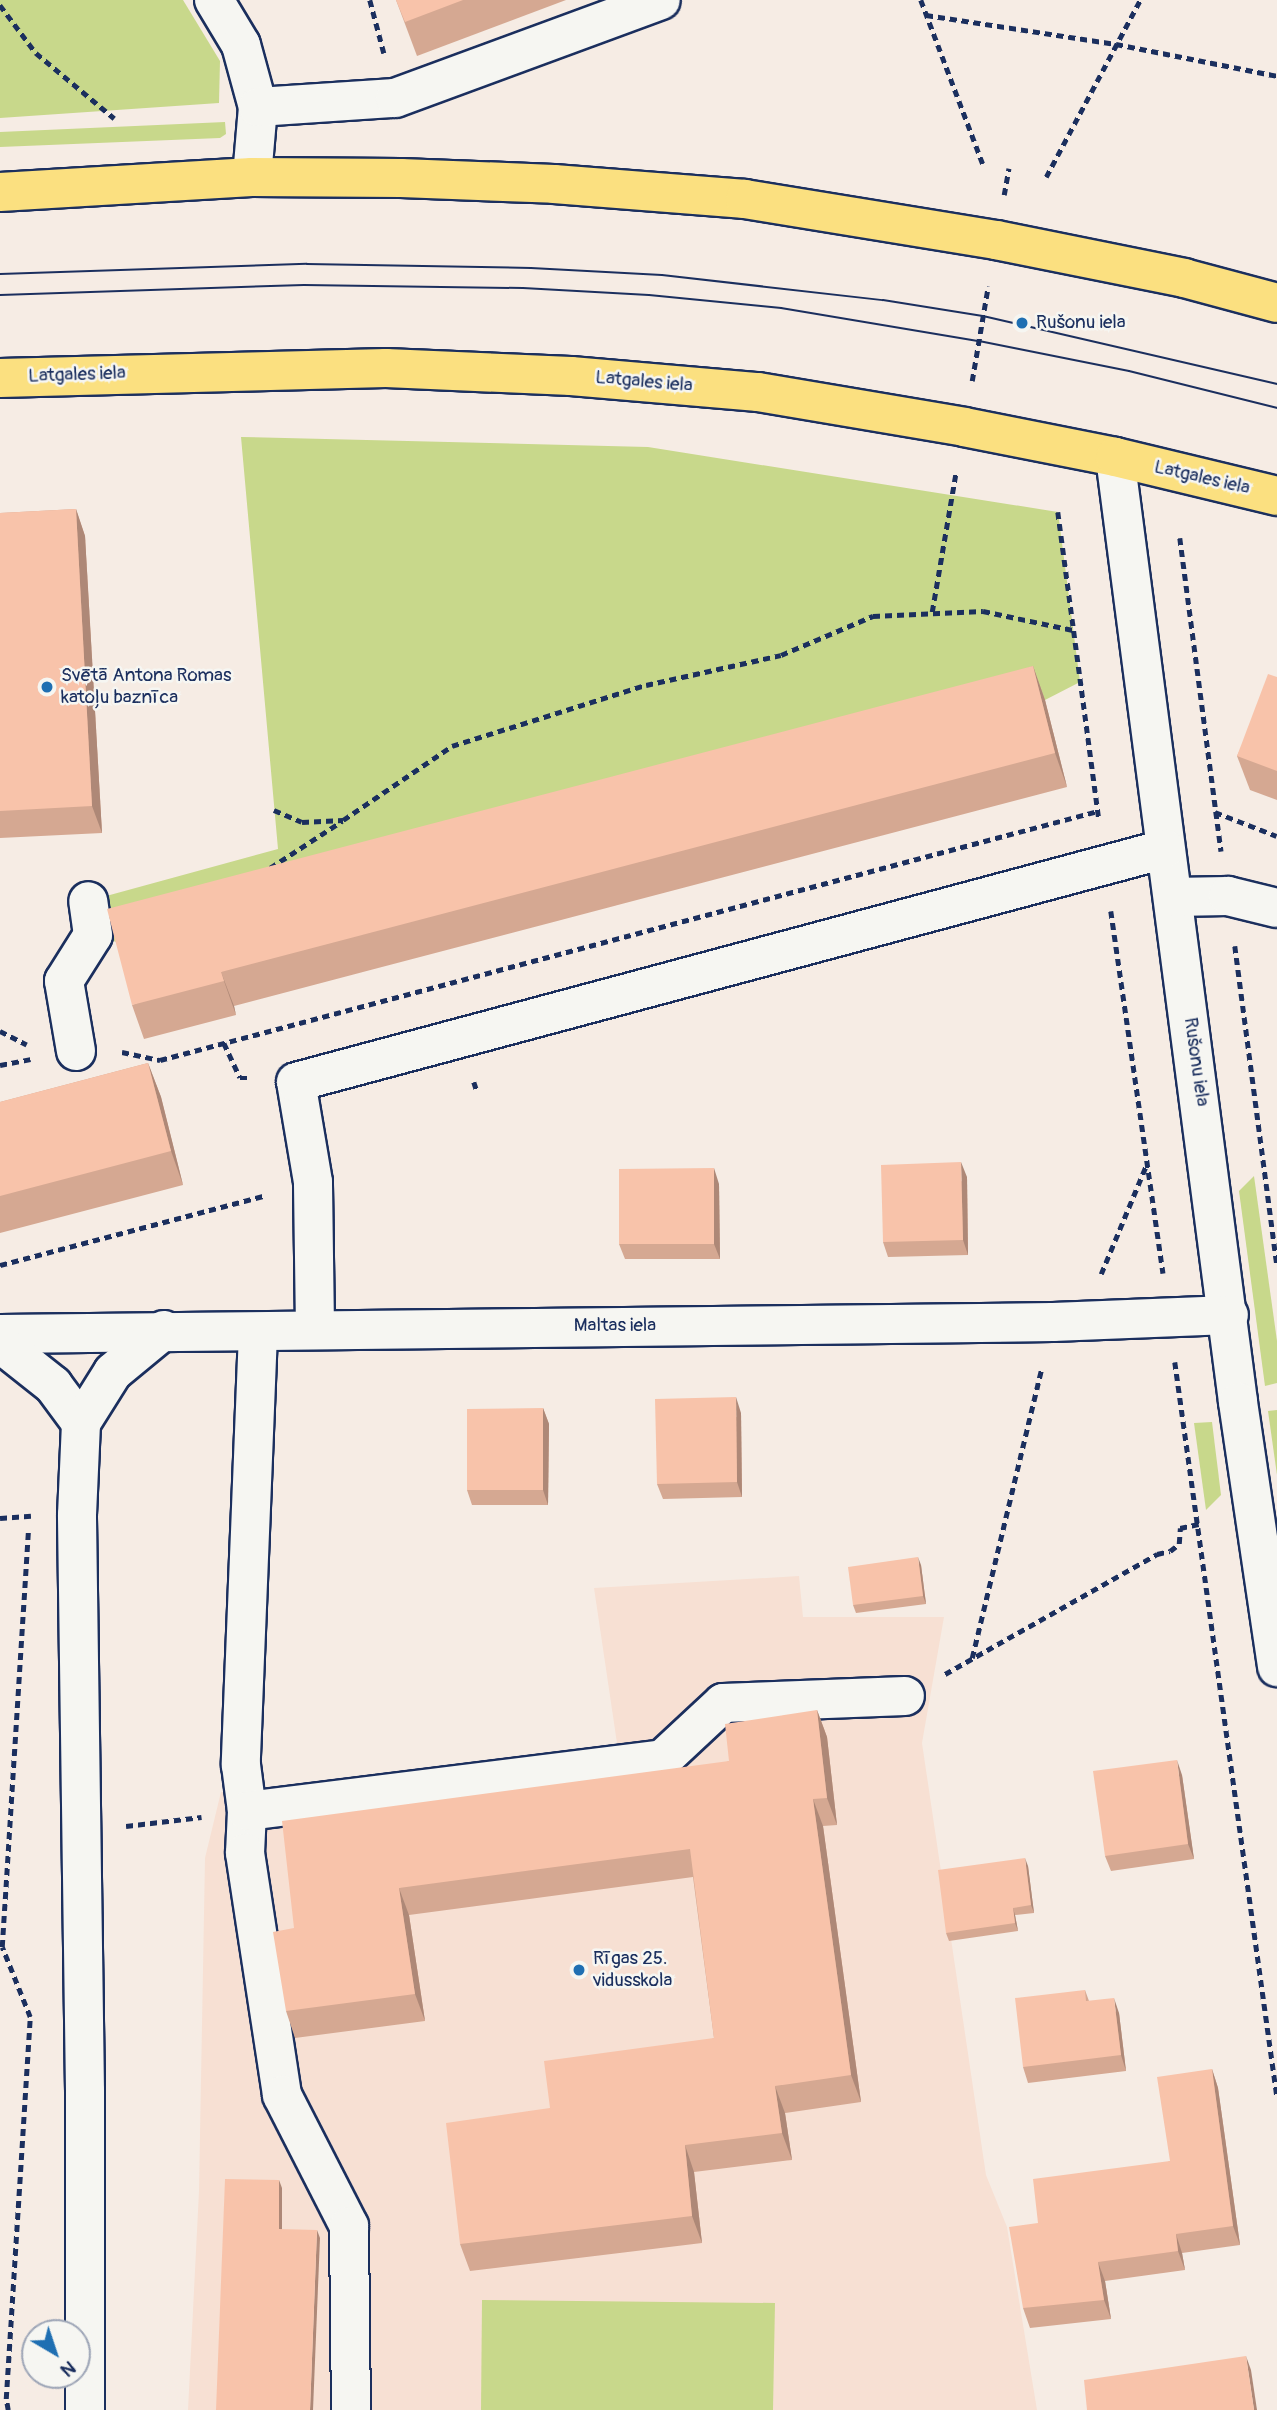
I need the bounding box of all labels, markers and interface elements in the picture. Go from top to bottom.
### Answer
place label: Rušonu iela [1036,312,1126,334]
marker: Rušonu iela [1014,315,1030,331]
street label: Latgales iela [28,362,126,388]
street label: Latgales iela [594,366,694,398]
street label: Latgales iela [1152,456,1252,500]
place label: Svētā Antona Romas katoļu baznīca [61,665,231,709]
marker: Svētā Antona Romas katoļu baznīca [39,679,55,695]
street label: Rušonu iela [1178,1016,1214,1108]
street label: Maltas iela [574,1315,656,1337]
place label: Rīgas 25. vidusskola [593,1948,672,1992]
marker: Rīgas 25. vidusskola [571,1962,587,1978]
north arrow [21,2319,91,2389]
text: N [55,2355,81,2382]

